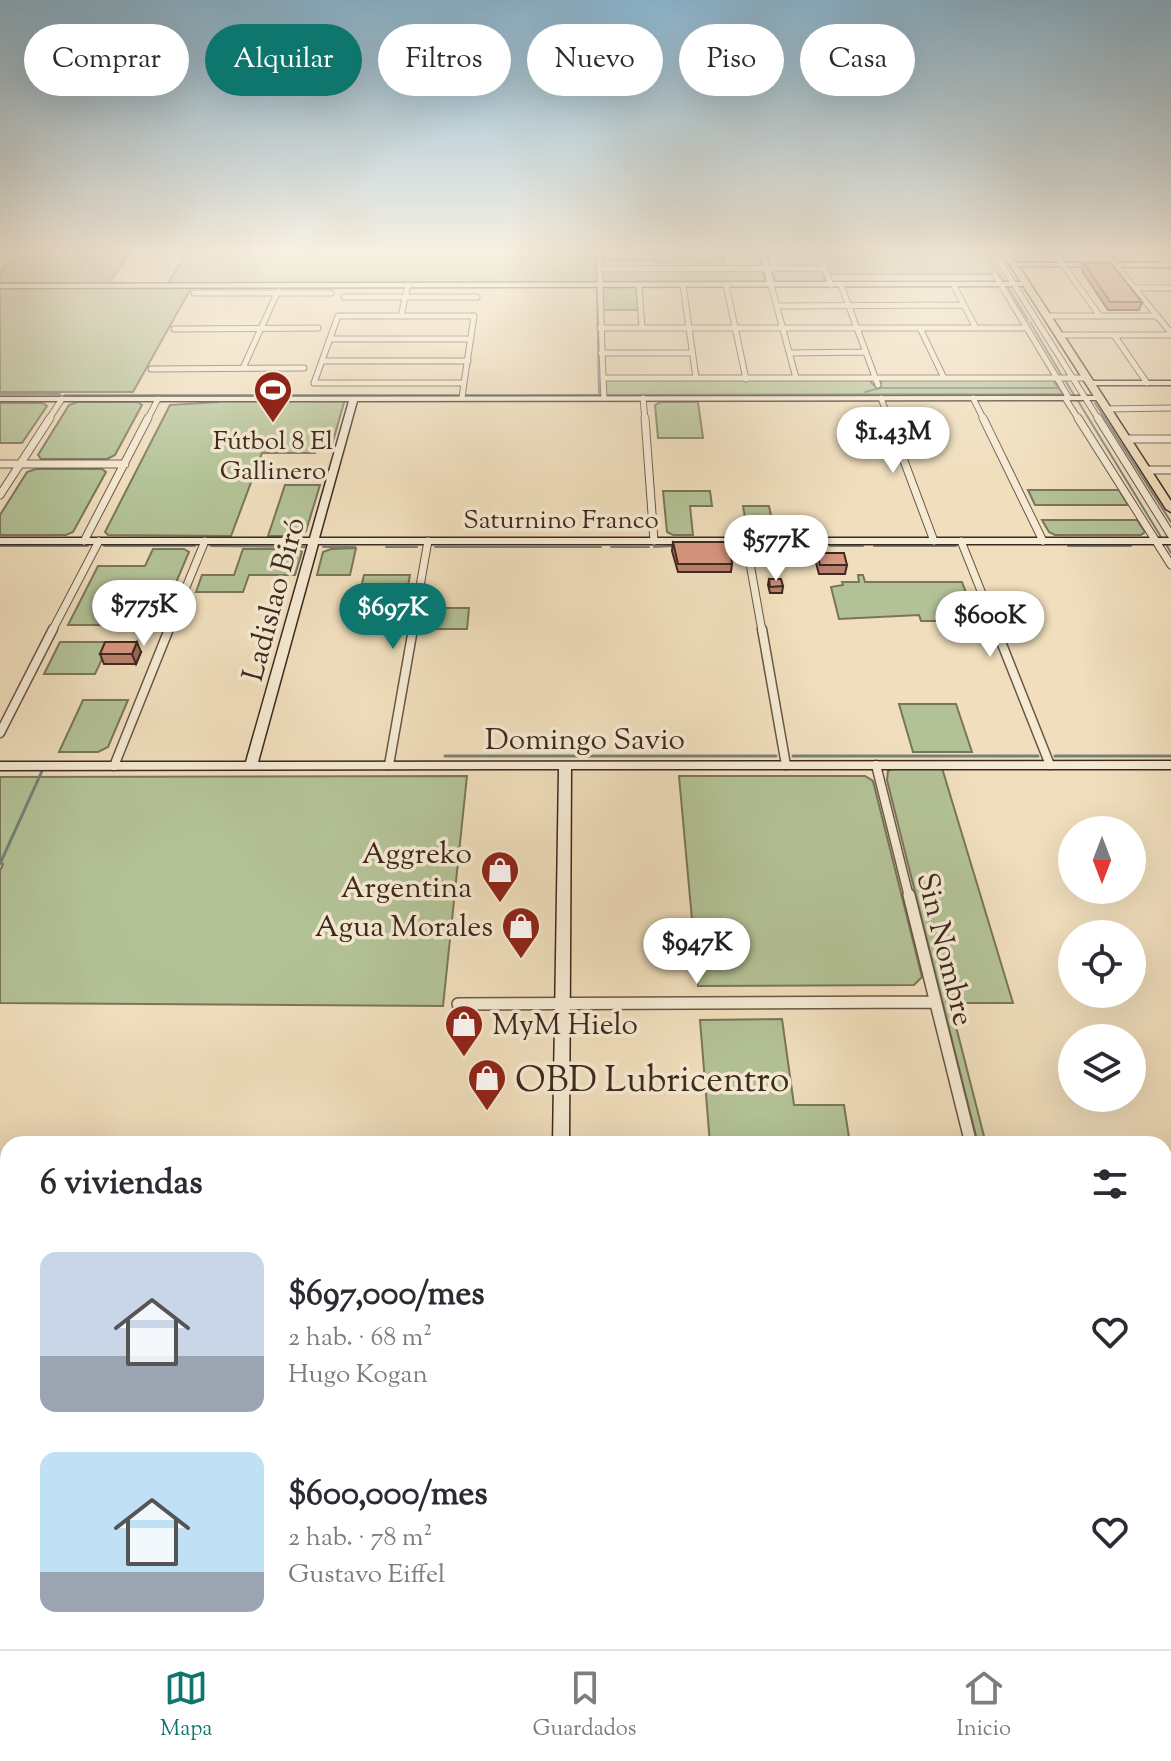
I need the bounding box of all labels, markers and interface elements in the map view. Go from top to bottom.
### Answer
chip: Comprar [24,24,189,96]
chip: Alquilar [205,24,362,96]
chip: Filtros [378,24,511,96]
chip: Nuevo [527,24,663,96]
chip: Piso [679,24,784,96]
chip: Casa [800,24,915,96]
sports icon: Fútbol 8 El Gallinero [252,369,294,424]
pin: $1.43M [828,407,958,475]
text: $1.43M [855,414,931,451]
place label: Fútbol 8 El Gallinero [213,424,333,491]
street label: Saturnino Franco [463,503,659,540]
street label: Ladislao Biró [233,513,318,686]
pin: $577K [720,515,832,583]
text: $577K [742,522,810,559]
pin: $775K [88,580,200,648]
pin: $697K [337,583,449,651]
text: $775K [110,587,178,624]
text: $697K [357,590,429,627]
pin: $600K [934,591,1046,659]
text: $600K [953,598,1027,635]
street label: Domingo Savio [485,720,685,763]
north arrow [1058,816,1146,904]
map controls [1058,816,1146,1112]
place label: Aggreko Argentina [341,834,472,911]
shop icon: Aggreko Argentina [479,849,521,904]
street label: Sin Nombre [904,868,983,1031]
shop icon: Agua Morales [500,905,542,960]
place label: Agua Morales [315,907,493,950]
pin: $947K [641,918,753,986]
button: locate [1058,920,1146,1008]
text: $947K [661,925,733,962]
shop icon: MyM Hielo [443,1003,485,1058]
place label: MyM Hielo [492,1005,638,1048]
button: layers [1058,1024,1146,1112]
place label: OBD Lubricentro [515,1056,789,1108]
shop icon: OBD Lubricentro [466,1057,508,1112]
text: 6 viviendas [40,1160,203,1209]
icon: filters [1088,1162,1132,1206]
text: $697,000/mes [288,1271,485,1320]
icon: home [104,1284,200,1380]
icon: heart [1088,1310,1132,1354]
text: 2 hab. · 68 m² [288,1320,432,1357]
text: Hugo Kogan [288,1357,428,1394]
text: $600,000/mes [288,1471,488,1520]
icon: home [104,1484,200,1580]
icon: heart [1088,1510,1132,1554]
text: 2 hab. · 78 m² [288,1520,432,1557]
text: Gustavo Eiffel [288,1557,445,1594]
tab: Mapa [160,1666,213,1746]
tab: Guardados [533,1666,636,1746]
tab: Inicio [957,1666,1011,1746]

